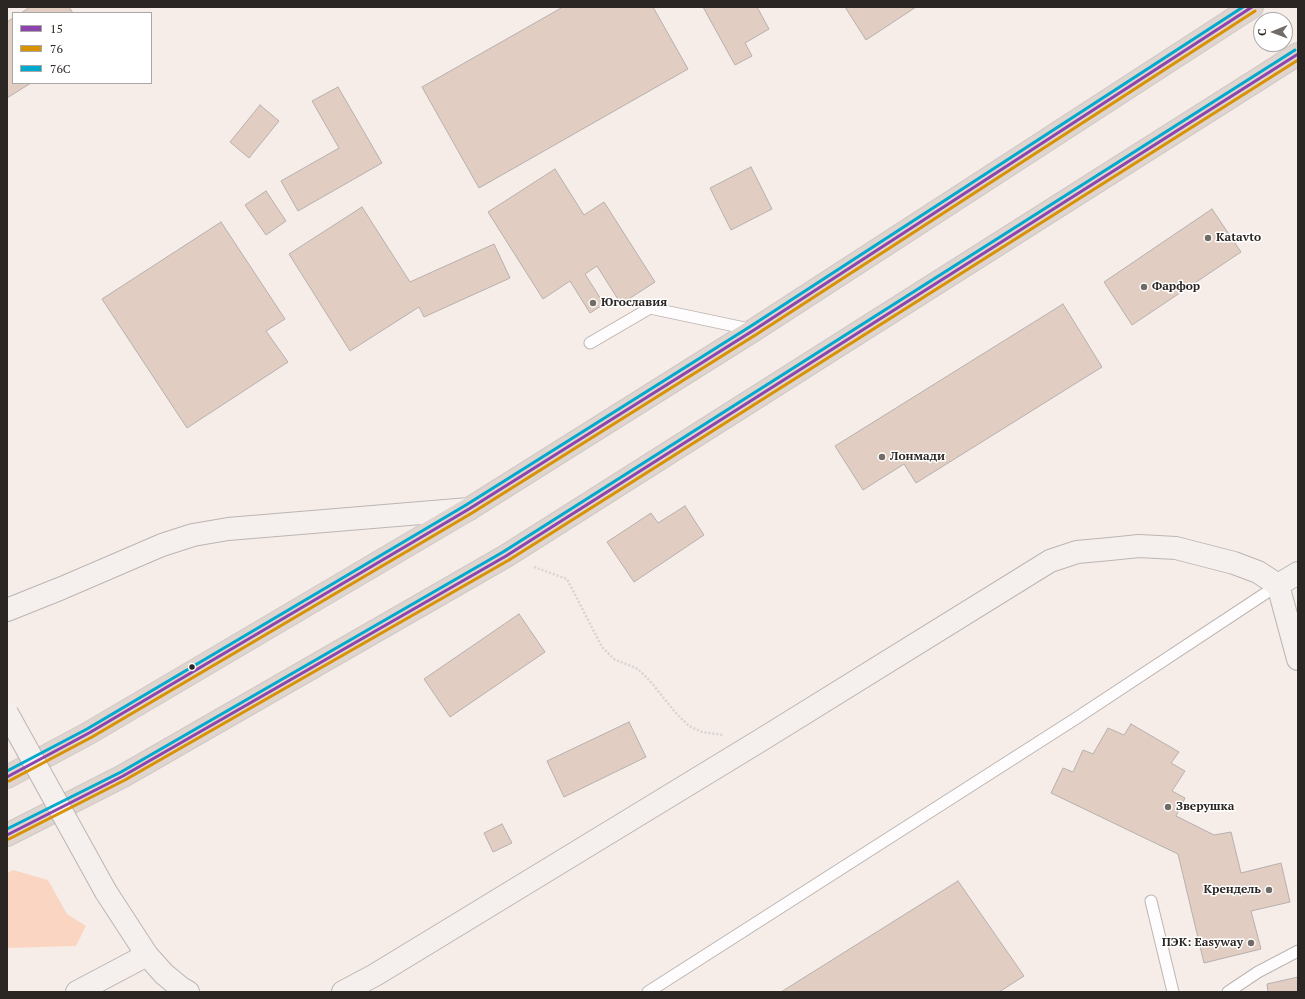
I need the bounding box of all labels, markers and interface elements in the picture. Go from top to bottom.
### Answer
legend [12,12,152,84]
north arrow [1253,12,1293,52]
text: 15 [50,21,63,36]
text: С [1255,28,1269,36]
text: 76 [50,41,63,56]
text: 76С [50,61,71,76]
place label: Katavto [1216,231,1261,245]
marker: Katavto [1203,233,1213,243]
place label: Фарфор [1152,280,1200,294]
marker: Фарфор [1139,282,1149,292]
place label: Югославия [601,296,667,310]
marker: Югославия [588,298,598,308]
place label: Лонмади [890,450,945,464]
marker: Лонмади [877,452,887,462]
unlabelled marker [187,662,197,672]
place label: Зверушка [1176,800,1234,814]
marker: Зверушка [1163,802,1173,812]
place label: Крендель [1204,883,1261,897]
marker: Крендель [1264,885,1274,895]
place label: ПЭК: Easyway [1162,936,1243,950]
marker: ПЭК: Easyway [1246,938,1256,948]

